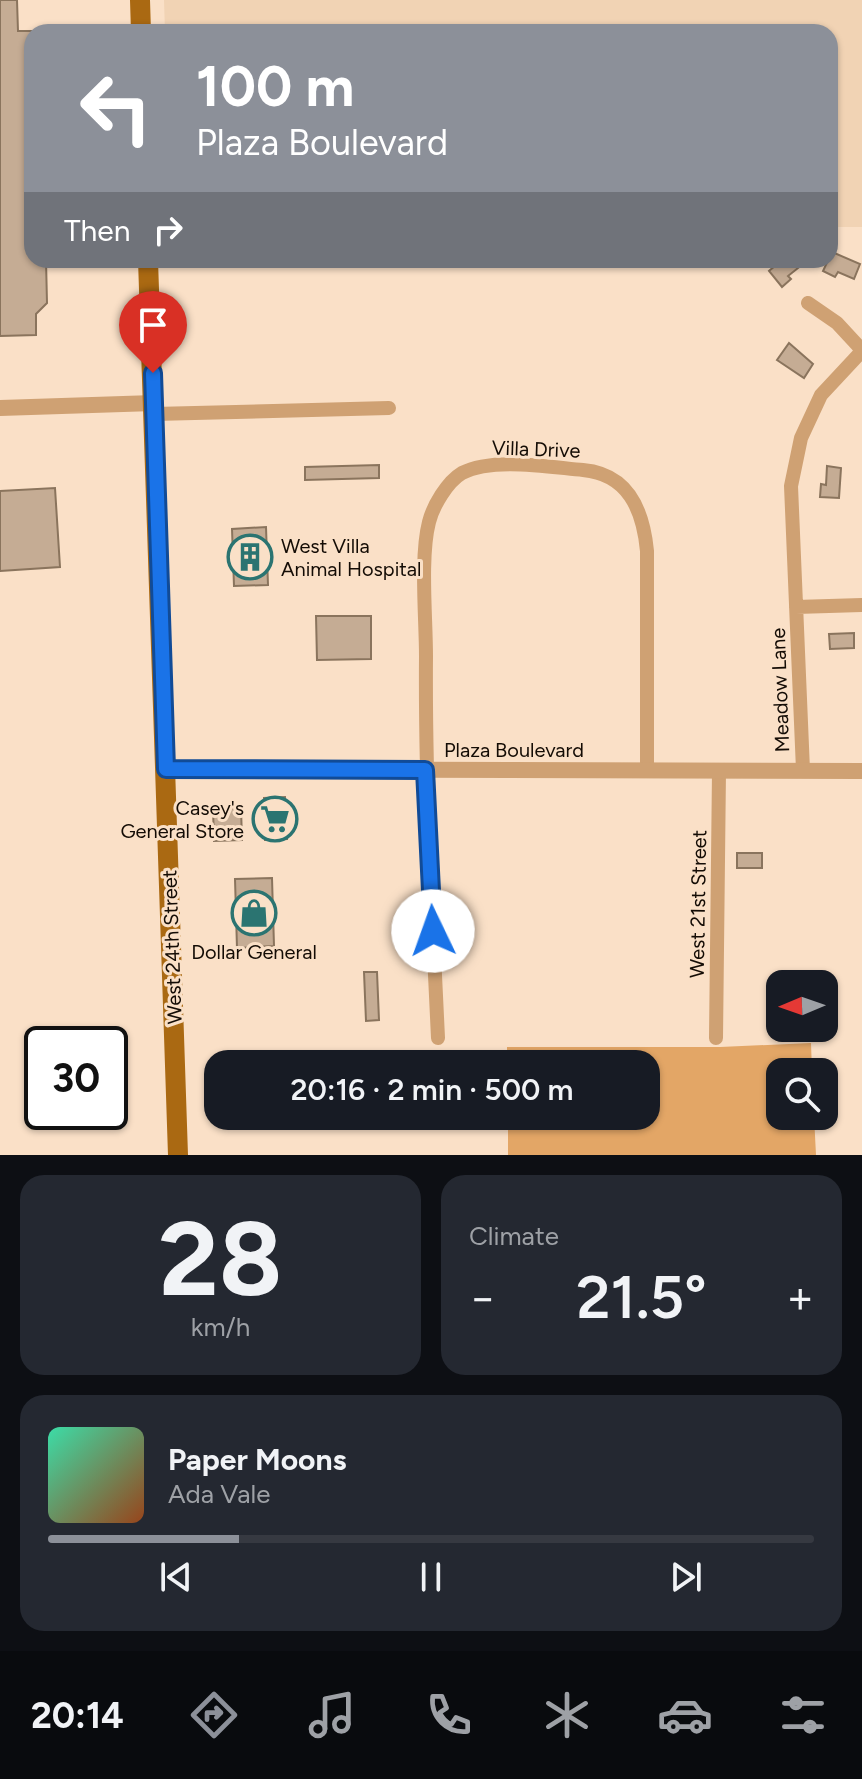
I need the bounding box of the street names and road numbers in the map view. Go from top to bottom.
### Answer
street label: Villa Drive [491,435,581,463]
street label: Meadow Lane [766,627,794,753]
street label: Plaza Boulevard [444,738,584,762]
street label: West 21st Street [685,830,711,978]
street label: West 24th Street [157,869,187,1025]

